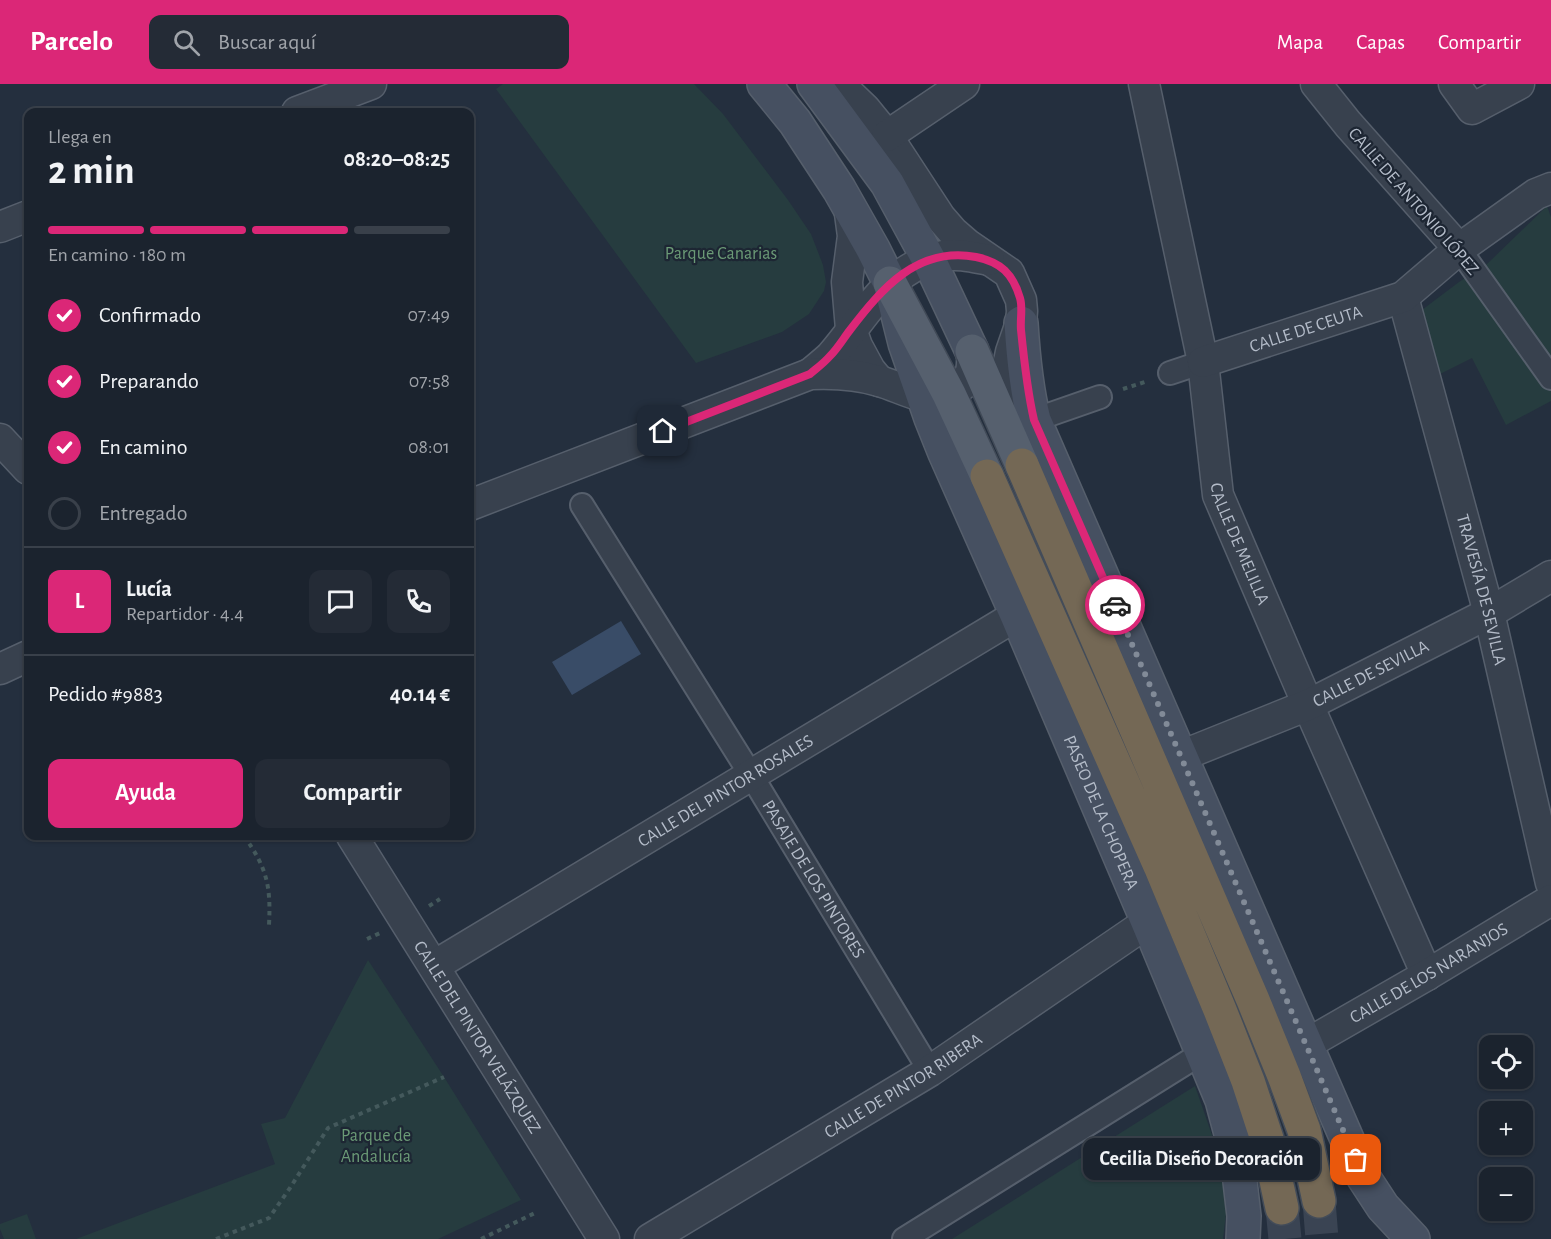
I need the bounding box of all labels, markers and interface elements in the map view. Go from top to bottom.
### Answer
search box [149,15,569,69]
icon: search [170,26,203,59]
text: Parcelo [30,28,113,56]
text: Buscar aquí [218,31,316,53]
text: Mapa [1277,32,1323,53]
text: Capas [1356,32,1405,53]
text: Compartir [1438,32,1521,53]
street label: CALLE DE ANTONIO LÓPEZ [1345,123,1484,279]
text: Llega en [48,127,112,147]
text: 08:20–08:25 [343,148,450,170]
text: 2 min [48,152,135,191]
text: En camino · 180 m [48,245,186,265]
park label: Parque Canarias [665,245,777,263]
icon: check [48,299,81,332]
street label: CALLE DE CEUTA [1247,303,1365,356]
text: Confirmado [99,304,201,326]
text: 07:49 [408,305,450,325]
icon: check [48,365,81,398]
text: Preparando [99,370,199,392]
text: 07:58 [409,371,450,391]
pin [637,405,688,456]
icon: home [646,414,679,447]
icon: check [48,431,81,464]
text: En camino [99,436,188,458]
text: 08:01 [408,437,450,457]
street label: CALLE DE MELILLA [1207,482,1272,608]
text: Entregado [99,502,188,524]
street label: TRAVESÍA DE SEVILLA [1453,512,1509,668]
button: chat [309,570,372,633]
button: phone [387,570,450,633]
courier [1085,575,1145,635]
text: Lucía [126,578,172,600]
icon: car [1099,589,1132,622]
text: L [75,590,84,612]
text: Repartidor · 4.4 [126,604,244,624]
street label: CALLE DE SEVILLA [1310,637,1432,711]
text: Pedido #9883 [48,683,163,705]
text: 40.14 € [390,683,450,705]
street label: CALLE DEL PINTOR ROSALES [635,732,816,851]
street label: PASEO DE LA CHOPERA [1060,733,1141,893]
button: Ayuda [48,759,243,828]
button: Compartir [255,759,450,828]
street label: PASAJE DE LOS PINTORES [758,797,868,962]
street label: CALLE DE LOS NARANJOS [1347,920,1511,1027]
street label: CALLE DEL PINTOR VELÁZQUEZ [410,938,544,1137]
street label: CALLE DE PINTOR RIBERA [822,1030,986,1142]
map controls [1479,1035,1533,1221]
button: locate [1479,1035,1533,1089]
button: + [1479,1101,1533,1155]
park label: Parque de Andalucía [341,1127,411,1166]
pin [1330,1134,1381,1185]
callout: Cecilia Diseño Decoración [1083,1139,1320,1181]
icon: bag [1339,1143,1372,1176]
text: Cecilia Diseño Decoración [1100,1149,1303,1169]
button: − [1479,1167,1533,1221]

